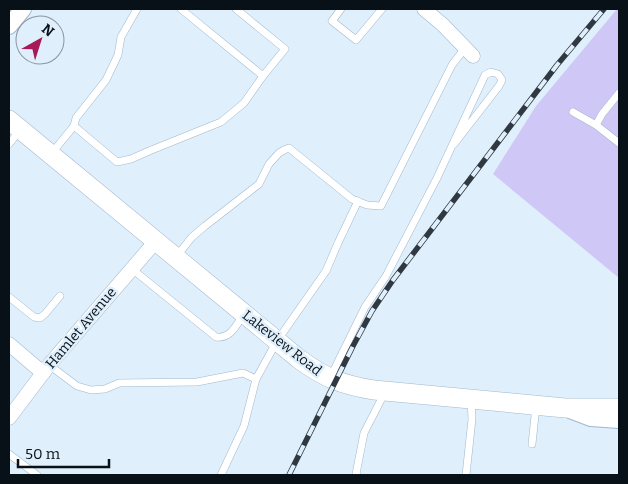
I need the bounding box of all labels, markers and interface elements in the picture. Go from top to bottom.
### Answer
north arrow [15,15,65,65]
text: N [38,20,58,40]
street label: Hamlet Avenue [42,284,120,372]
street label: Lakeview Road [239,307,325,379]
scale bar [18,436,109,468]
text: 50 m [25,445,61,463]

